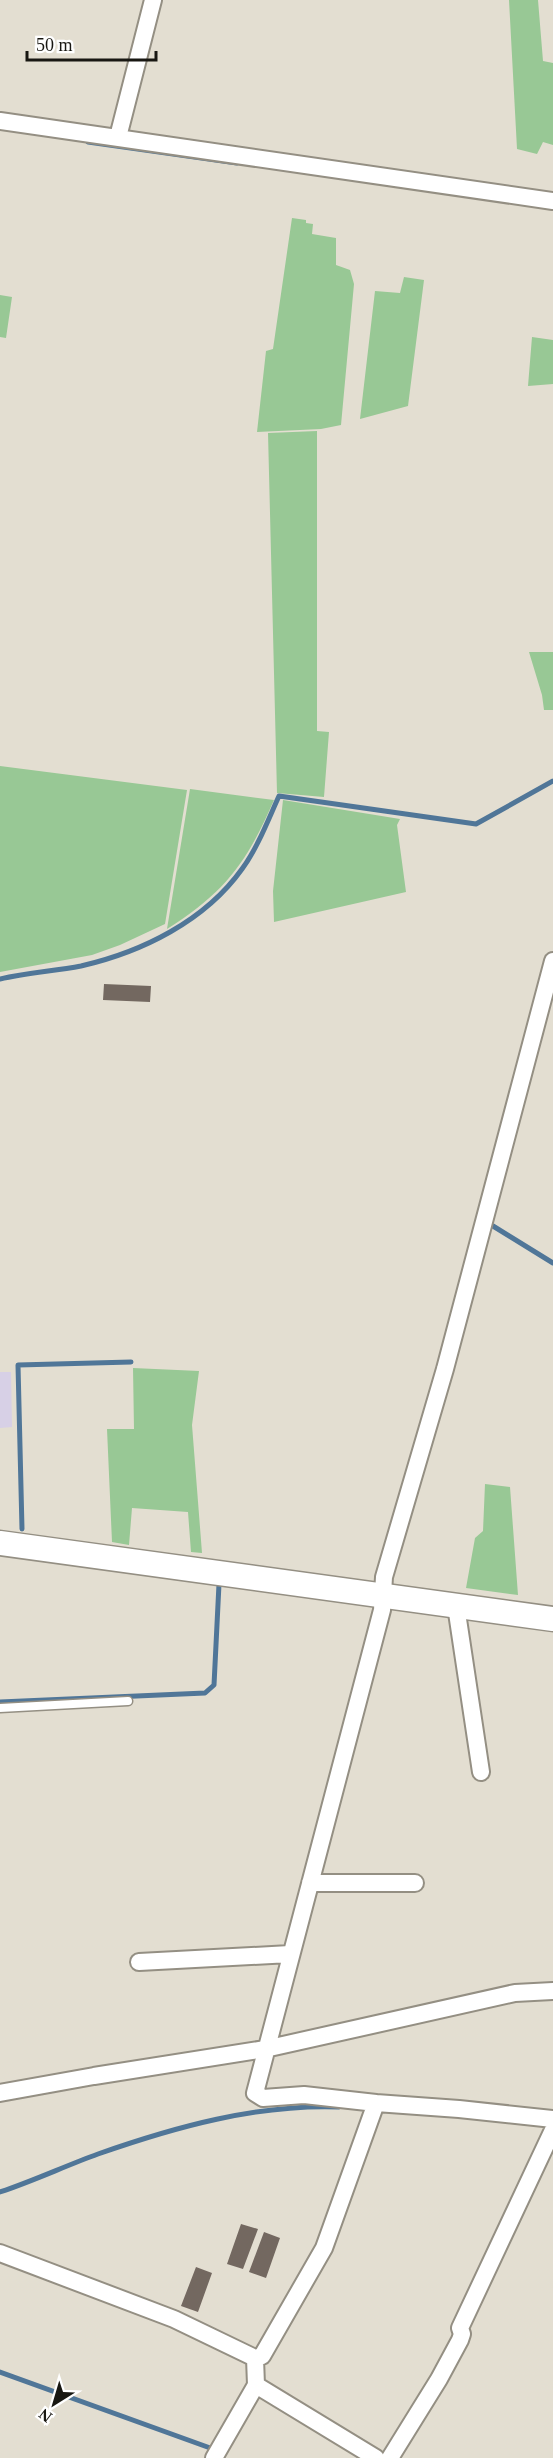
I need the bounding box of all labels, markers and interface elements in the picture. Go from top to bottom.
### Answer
scale bar [27,24,156,62]
text: 50 m [36,35,73,55]
north arrow [24,2374,84,2434]
text: N [35,2405,55,2426]

